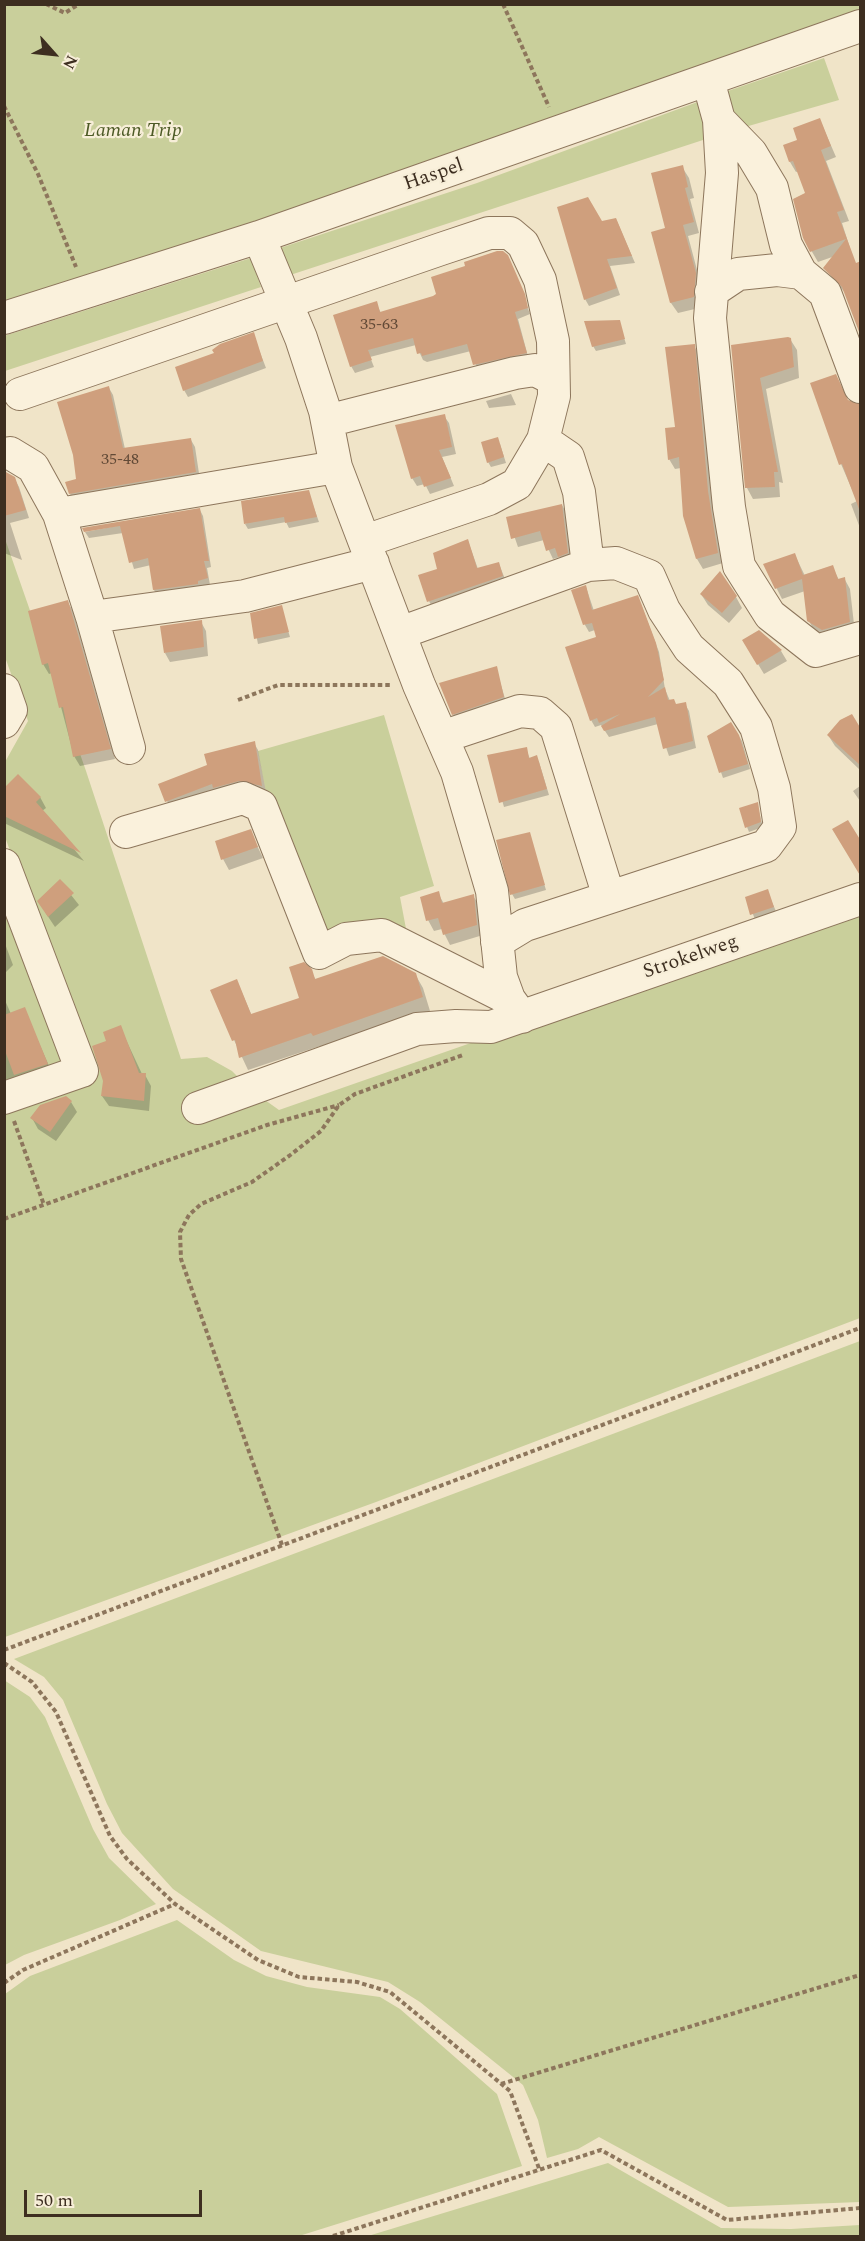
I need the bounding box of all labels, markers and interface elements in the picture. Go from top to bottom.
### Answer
north arrow [24,24,84,84]
text: N [56,51,84,73]
park label: Laman Trip [84,120,182,144]
street label: Haspel [401,155,467,197]
house number: 35-63 [360,316,398,336]
house number: 35-48 [101,451,139,471]
street label: Strokelweg [640,931,742,985]
scale bar [27,2178,206,2216]
text: 50 m [35,2187,73,2214]

